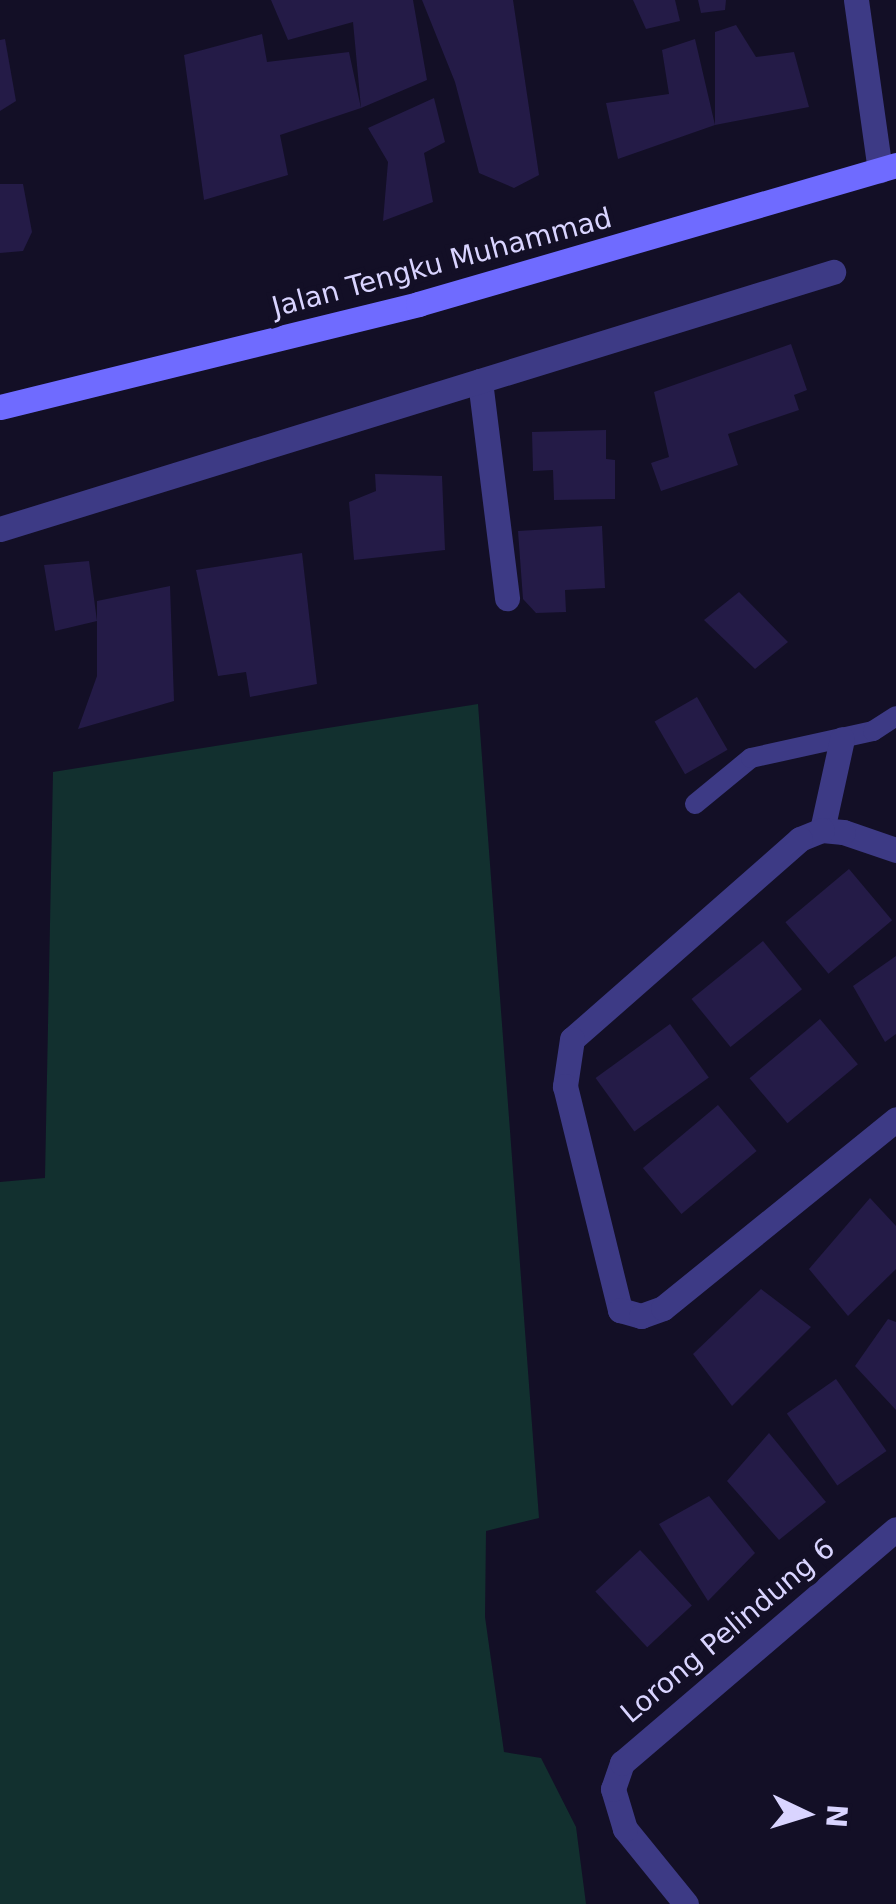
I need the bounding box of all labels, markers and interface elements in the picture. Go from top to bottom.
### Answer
street label: Jalan Tengku Muhammad [268,201,616,325]
street label: Lorong Pelindung 6 [614,1532,842,1730]
north arrow [756,1764,856,1864]
text: N [819,1803,854,1829]

